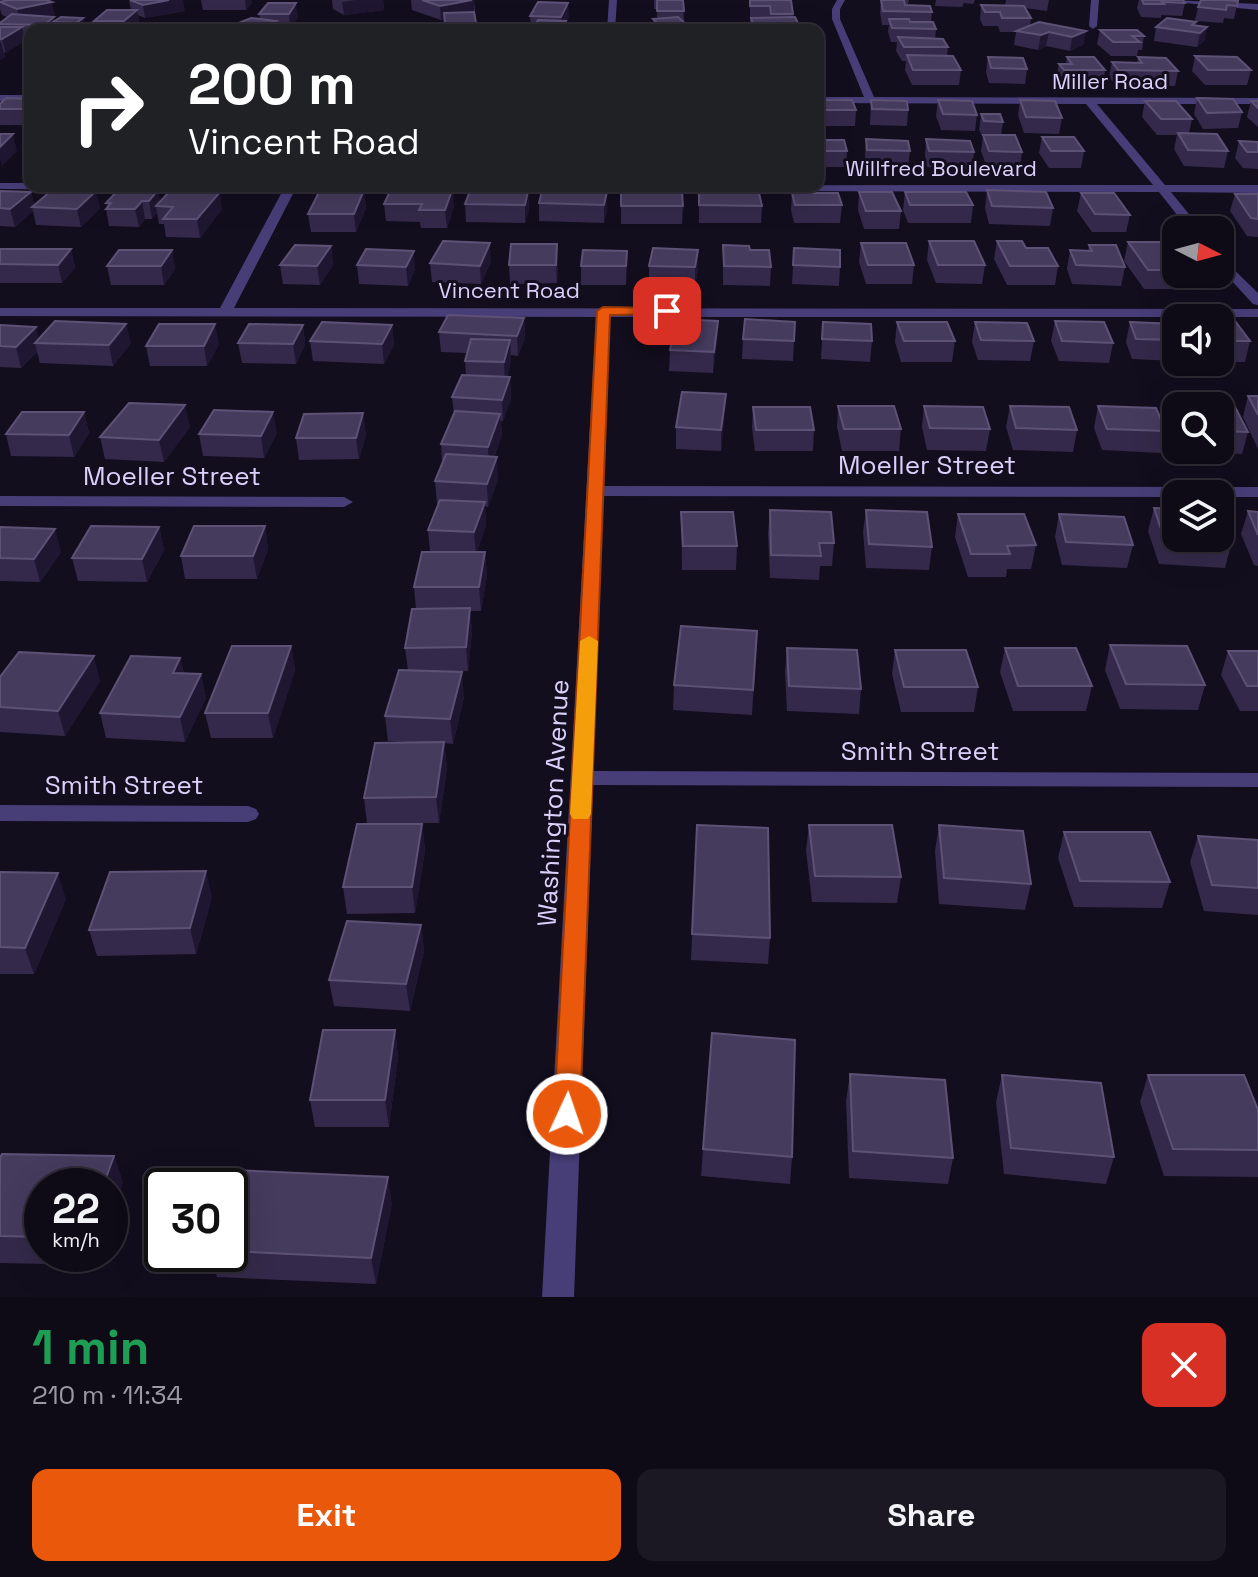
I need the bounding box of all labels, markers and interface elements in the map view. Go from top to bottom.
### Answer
text: 200 m [188,49,356,120]
icon: right [56,56,160,160]
street label: Miller Road [1052,67,1168,95]
text: Vincent Road [188,119,420,165]
street label: Willfred Boulevard [845,154,1037,182]
north arrow [1162,216,1234,288]
map controls [1162,216,1234,552]
street label: Vincent Road [438,276,580,304]
pin [633,277,701,345]
icon: arrive [645,289,689,333]
button: sound [1162,304,1234,376]
button: search [1162,392,1234,464]
street label: Moeller Street [838,448,1016,482]
street label: Moeller Street [83,459,261,493]
button: layers [1162,480,1234,552]
street label: Washington Avenue [530,678,576,928]
street label: Smith Street [841,734,999,768]
street label: Smith Street [45,768,203,802]
position arrow [525,1072,609,1156]
speed limit sign: 30 [144,1168,248,1272]
text: 22 [52,1184,100,1235]
text: km/h [52,1227,100,1253]
text: 1 min [32,1317,149,1378]
button: close [1142,1323,1226,1407]
text: 210 m · 11:34 [32,1378,183,1412]
button: Exit [32,1469,621,1561]
button: Share [637,1469,1226,1561]

